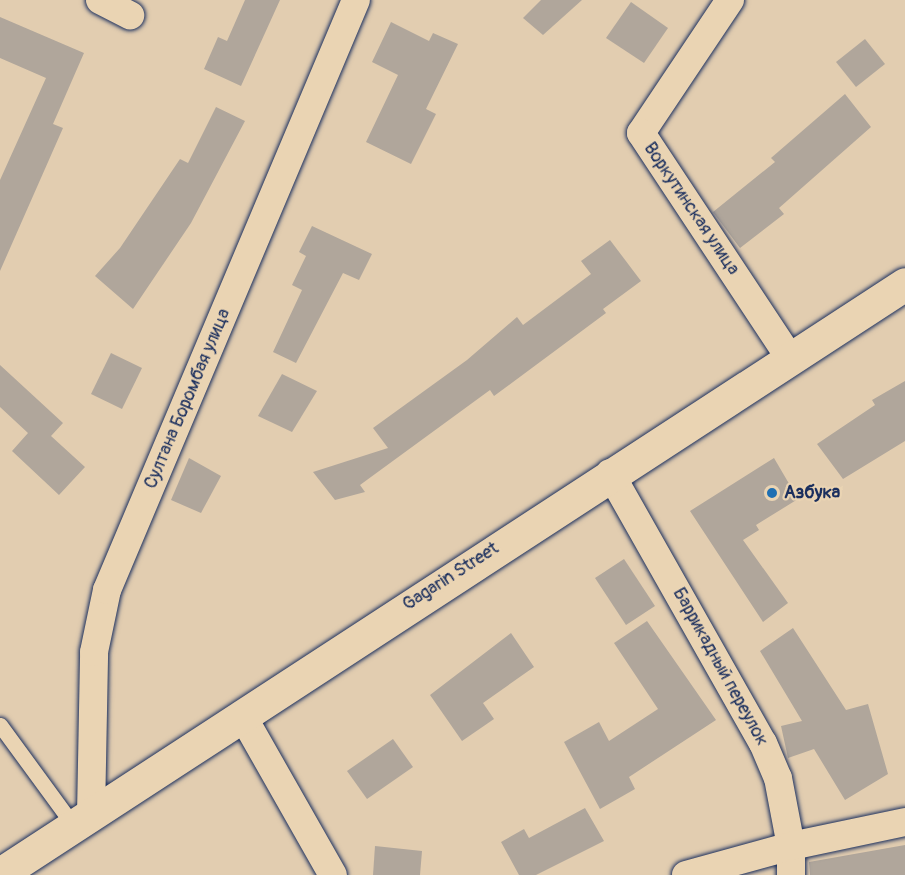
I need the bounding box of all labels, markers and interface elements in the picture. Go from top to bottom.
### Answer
street label: Воркутинская улица [639,139,743,279]
street label: Султана Боромбая улица [140,306,236,492]
place label: Азбука [784,482,840,504]
marker: Азбука [765,486,779,500]
street label: Gagarin Street [399,538,503,616]
street label: Баррикадный переулок [668,584,772,750]

